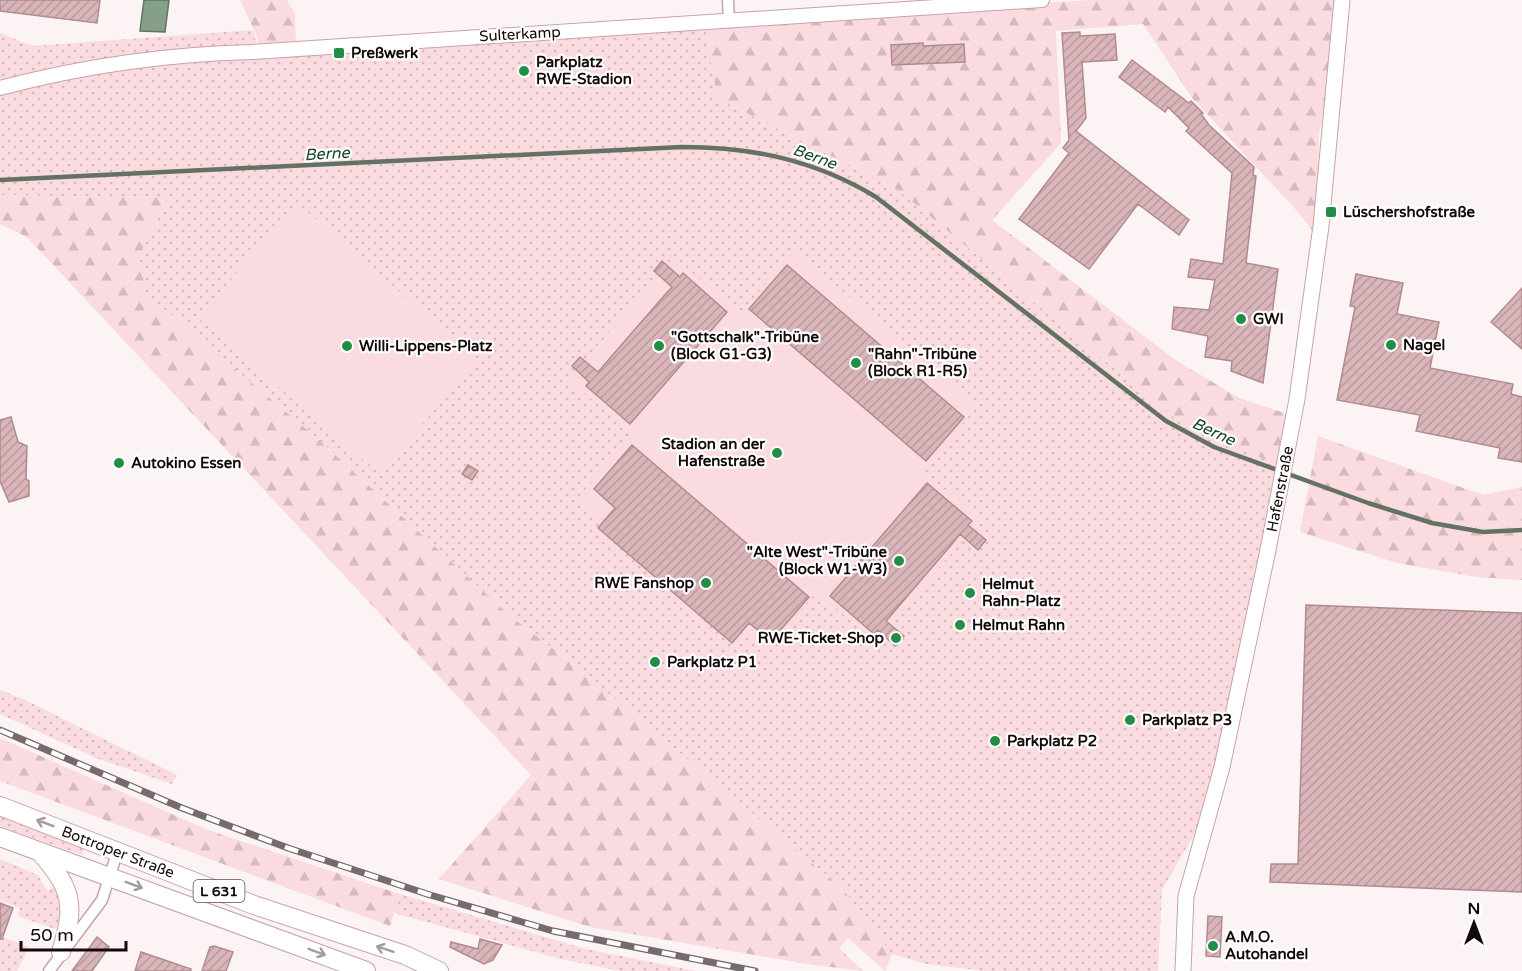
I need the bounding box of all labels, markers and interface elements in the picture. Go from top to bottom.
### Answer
street label: Sulterkamp [479,23,561,45]
place label: Preßwerk [351,44,418,62]
marker: Preßwerk [332,46,346,60]
place label: Parkplatz RWE-Stadion [536,53,632,88]
marker: Parkplatz RWE-Stadion [517,64,531,78]
water label: Berne [790,140,840,174]
water label: Berne [304,143,351,165]
place label: Lüschershofstraße [1343,203,1476,221]
marker: Lüschershofstraße [1324,205,1338,219]
place label: GWI [1253,310,1284,328]
marker: GWI [1234,312,1248,326]
place label: "Gottschalk"-Tribüne (Block G1-G3) [671,328,819,363]
place label: Nagel [1403,336,1445,355]
place label: Willi-Lippens-Platz [359,337,493,356]
marker: Nagel [1384,338,1398,352]
marker: Willi-Lippens-Platz [340,339,354,353]
marker: "Gottschalk"-Tribüne (Block G1-G3) [652,339,666,353]
place label: "Rahn"-Tribüne (Block R1-R5) [868,345,977,380]
marker: "Rahn"-Tribüne (Block R1-R5) [849,356,863,370]
water label: Berne [1189,413,1239,451]
place label: Stadion an der Hafenstraße [661,435,766,470]
street label: Hafenstraße [1263,445,1297,533]
marker: Stadion an der Hafenstraße [770,446,784,460]
place label: Autokino Essen [131,454,241,472]
marker: Autokino Essen [112,456,126,470]
place label: "Alte West"-Tribüne (Block W1-W3) [747,543,888,578]
marker: "Alte West"-Tribüne (Block W1-W3) [892,554,906,568]
place label: RWE Fanshop [594,574,695,593]
place label: Helmut Rahn-Platz [982,575,1061,610]
marker: RWE Fanshop [699,576,713,590]
marker: Helmut Rahn-Platz [963,586,977,600]
place label: Helmut Rahn [972,616,1065,634]
marker: Helmut Rahn [953,618,967,632]
place label: RWE-Ticket-Shop [758,629,885,648]
marker: RWE-Ticket-Shop [889,631,903,645]
place label: Parkplatz P1 [667,653,757,672]
marker: Parkplatz P1 [648,655,662,669]
place label: Parkplatz P3 [1142,711,1232,730]
marker: Parkplatz P3 [1123,713,1137,727]
place label: Parkplatz P2 [1007,732,1097,751]
marker: Parkplatz P2 [988,734,1002,748]
one-way arrow [36,817,54,828]
street label: Bottroper Straße [59,822,177,882]
one-way arrow [124,880,143,891]
road number: L 631 [194,880,244,902]
north arrow [1444,893,1504,953]
text: N [1468,899,1480,919]
scale bar [21,914,126,952]
text: 50 m [30,924,74,946]
place label: A.M.O. Autohandel [1225,928,1308,963]
marker: A.M.O. Autohandel [1206,939,1220,953]
one-way arrow [376,943,395,954]
one-way arrow [308,947,326,958]

